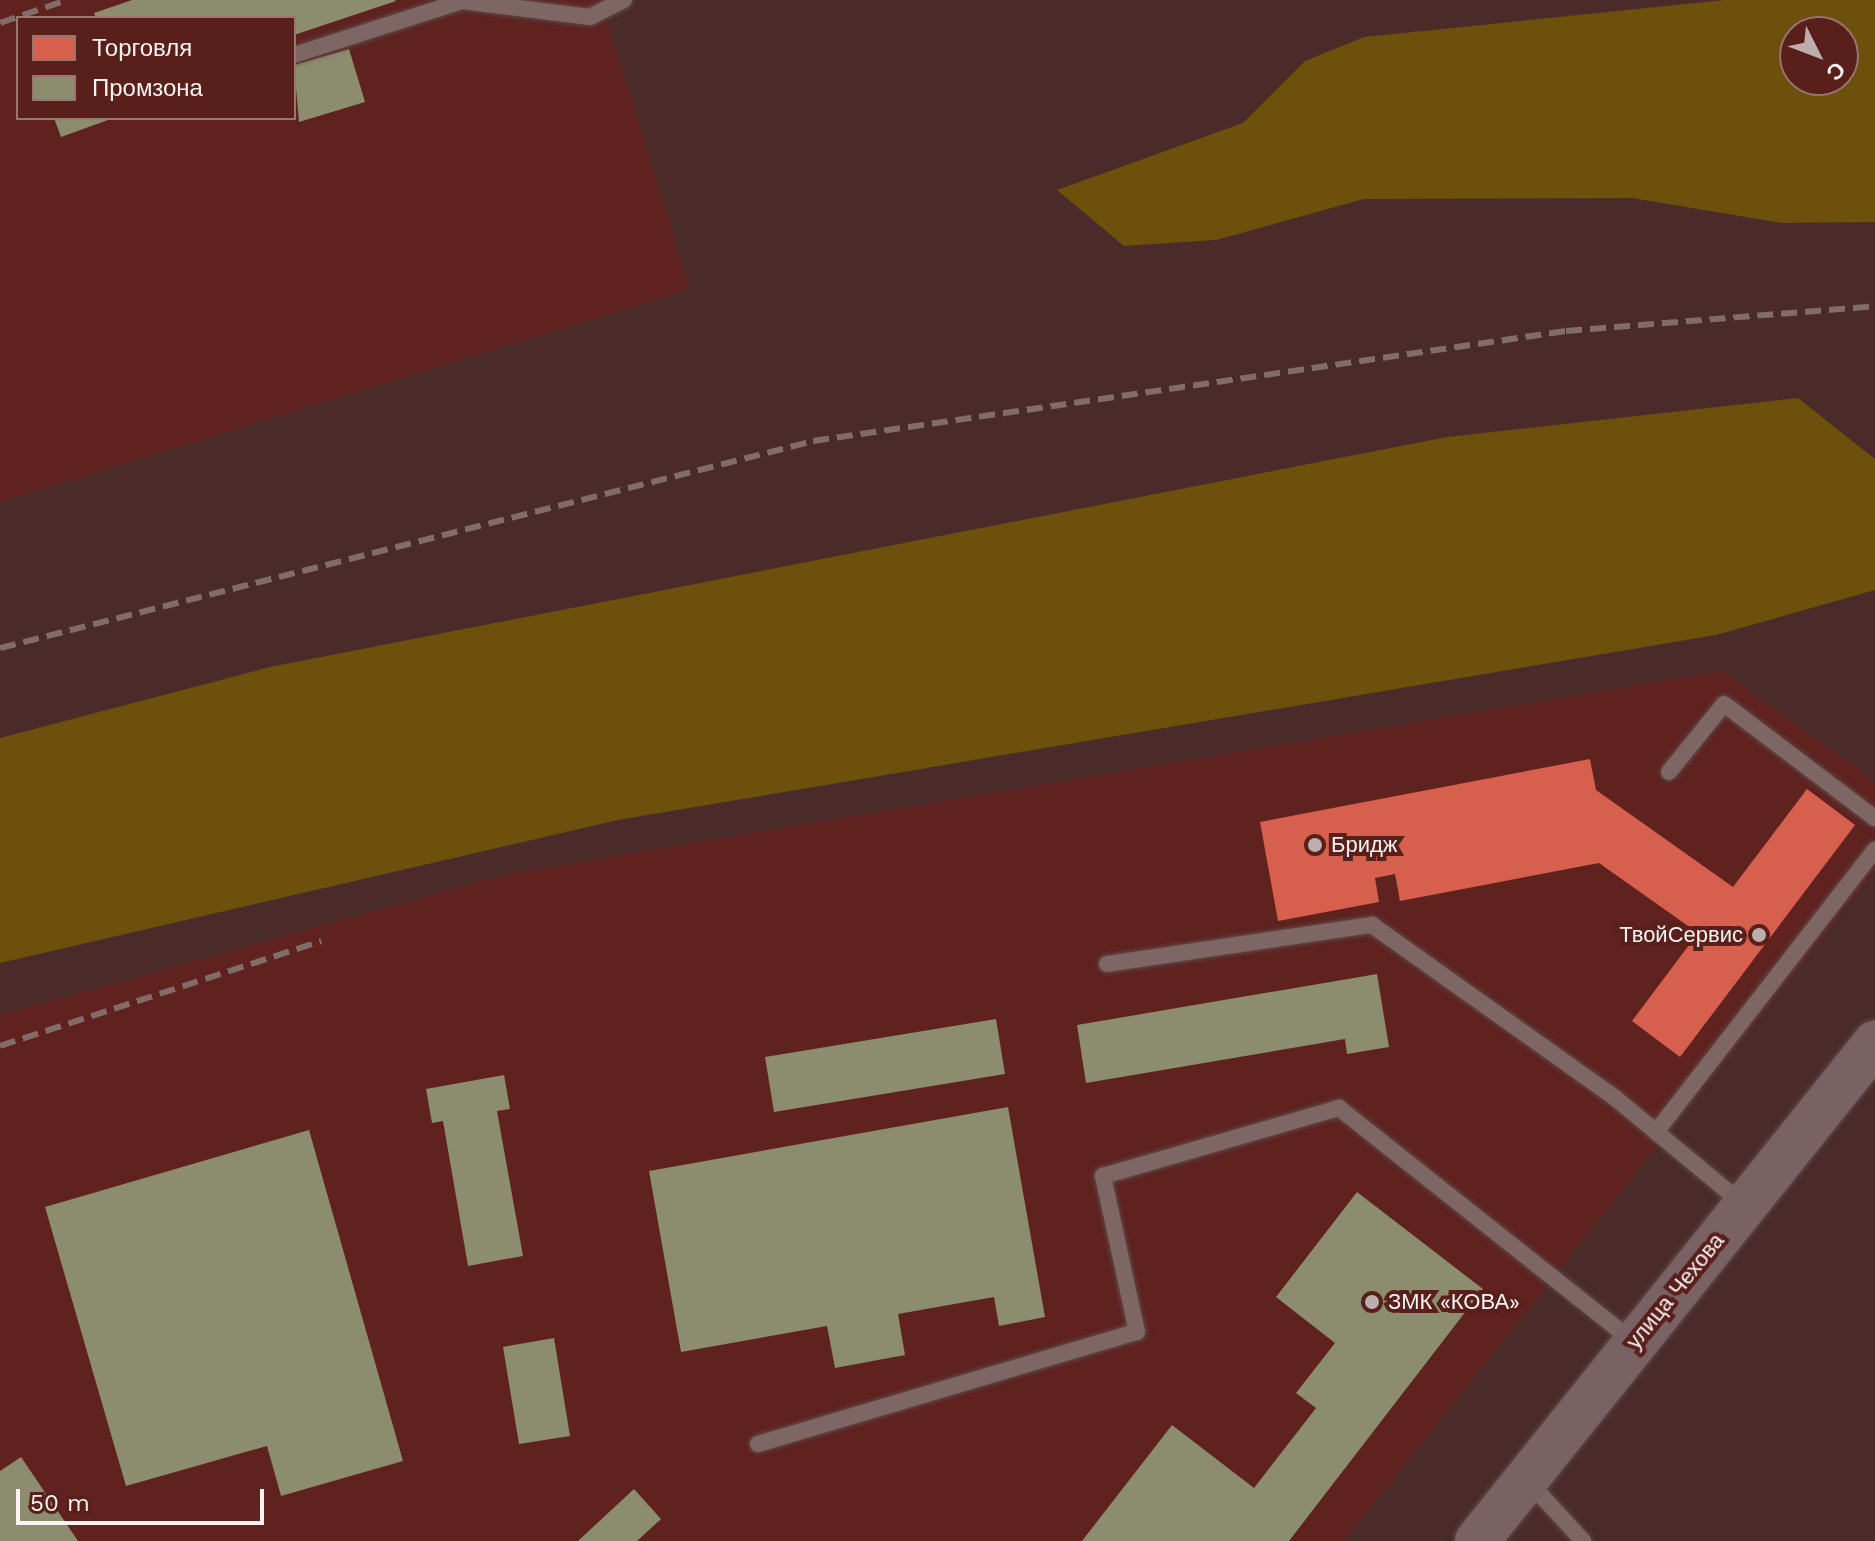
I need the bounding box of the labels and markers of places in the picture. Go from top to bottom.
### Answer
place label: Бридж [1331,832,1398,858]
marker: Бридж [1306,836,1324,854]
place label: ТвойСервис [1619,922,1743,948]
marker: ТвойСервис [1750,926,1768,944]
place label: ЗМК «КОВА» [1388,1289,1520,1315]
marker: ЗМК «КОВА» [1363,1293,1381,1311]

